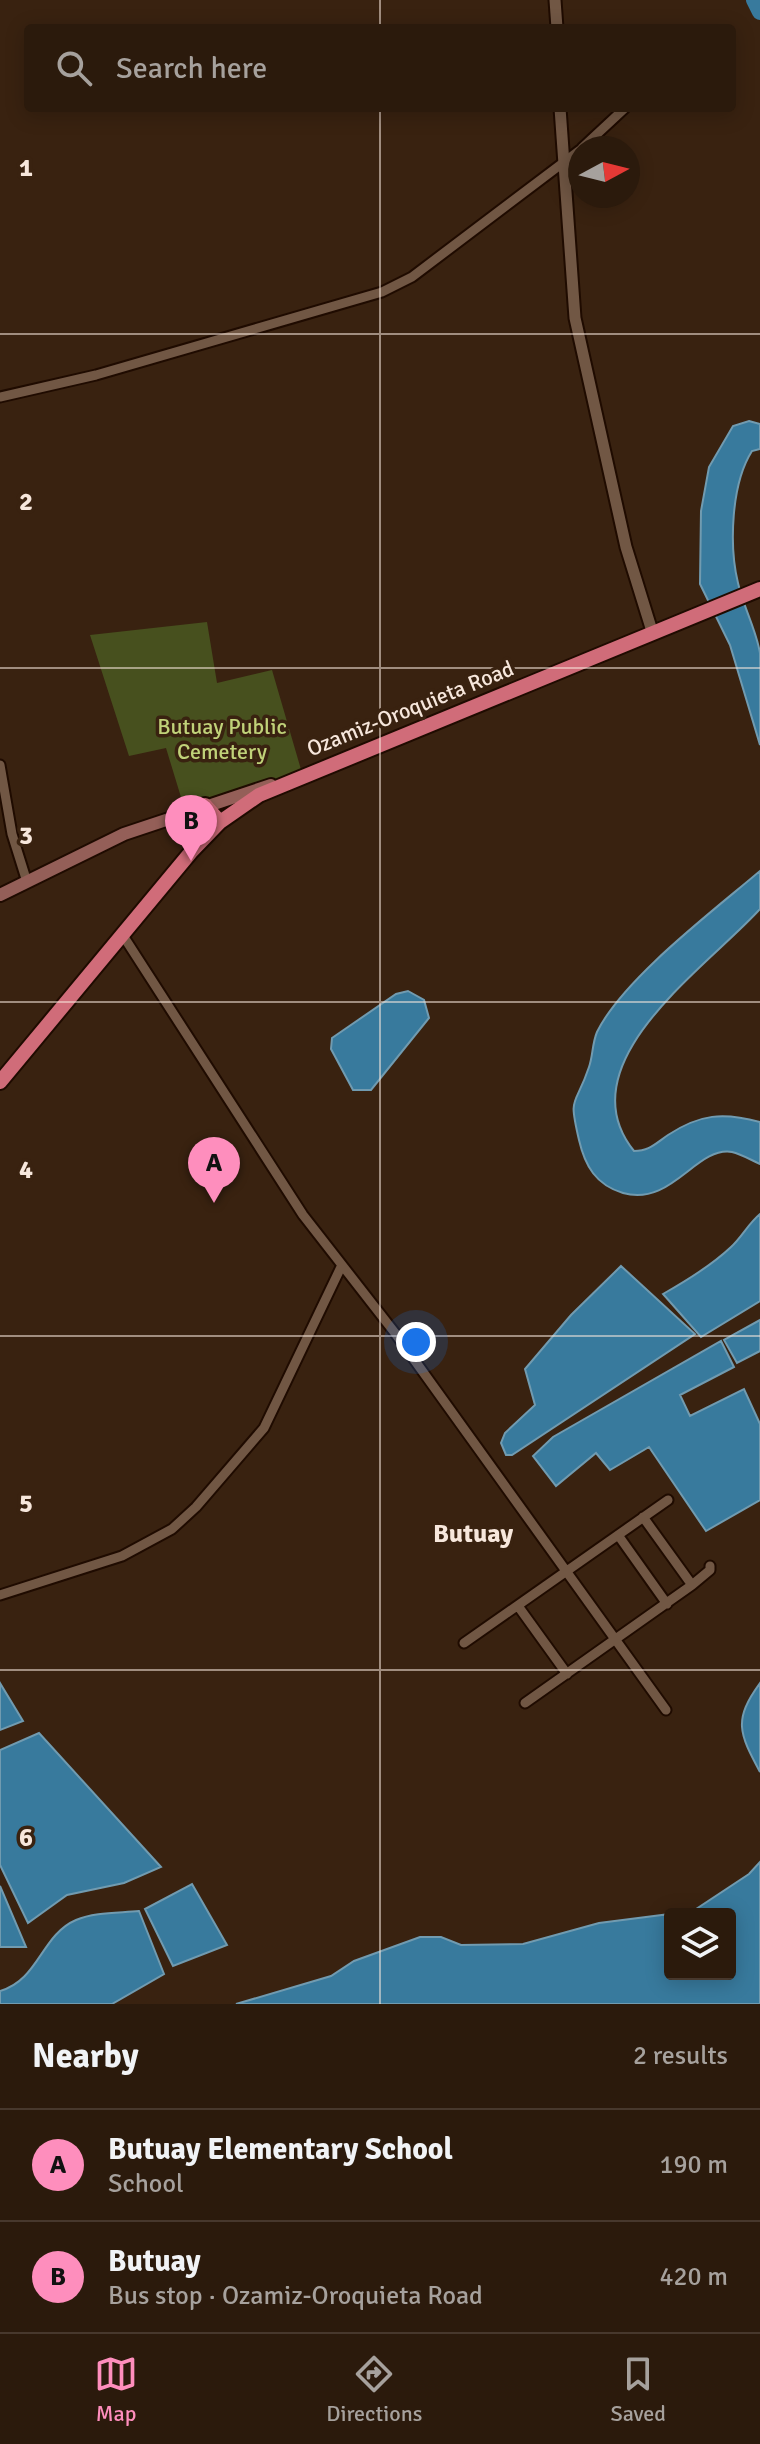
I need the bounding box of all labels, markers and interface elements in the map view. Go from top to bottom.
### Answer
search box [24,24,736,112]
icon: search [52,46,96,90]
text: Search here [116,50,267,87]
north arrow [568,136,640,208]
text: 1 [19,152,33,184]
text: 2 [19,486,33,518]
street label: Ozamiz-Oroquieta Road [303,655,518,762]
park label: Butuay Public Cemetery [157,713,287,765]
pin: B [165,795,217,861]
text: 3 [19,820,33,852]
pin: A [188,1137,240,1203]
text: 4 [19,1154,33,1186]
your location [396,1322,436,1362]
text: 5 [19,1488,33,1520]
district label: Butuay [433,1518,513,1550]
text: 6 [19,1822,33,1854]
map controls [664,1908,736,1980]
button: layers [664,1908,736,1980]
text: Nearby [32,2035,139,2077]
text: 2 results [633,2040,728,2072]
text: Butuay Elementary School [108,2131,453,2168]
text: A [50,2149,66,2181]
text: 190 m [659,2149,728,2181]
text: School [108,2168,184,2200]
text: Butuay [108,2243,201,2280]
text: B [50,2261,66,2293]
text: 420 m [659,2261,728,2293]
text: Bus stop · Ozamiz-Oroquieta Road [108,2280,483,2312]
tab: Map [94,2352,138,2427]
tab: Directions [326,2352,422,2427]
tab: Saved [611,2352,666,2427]

